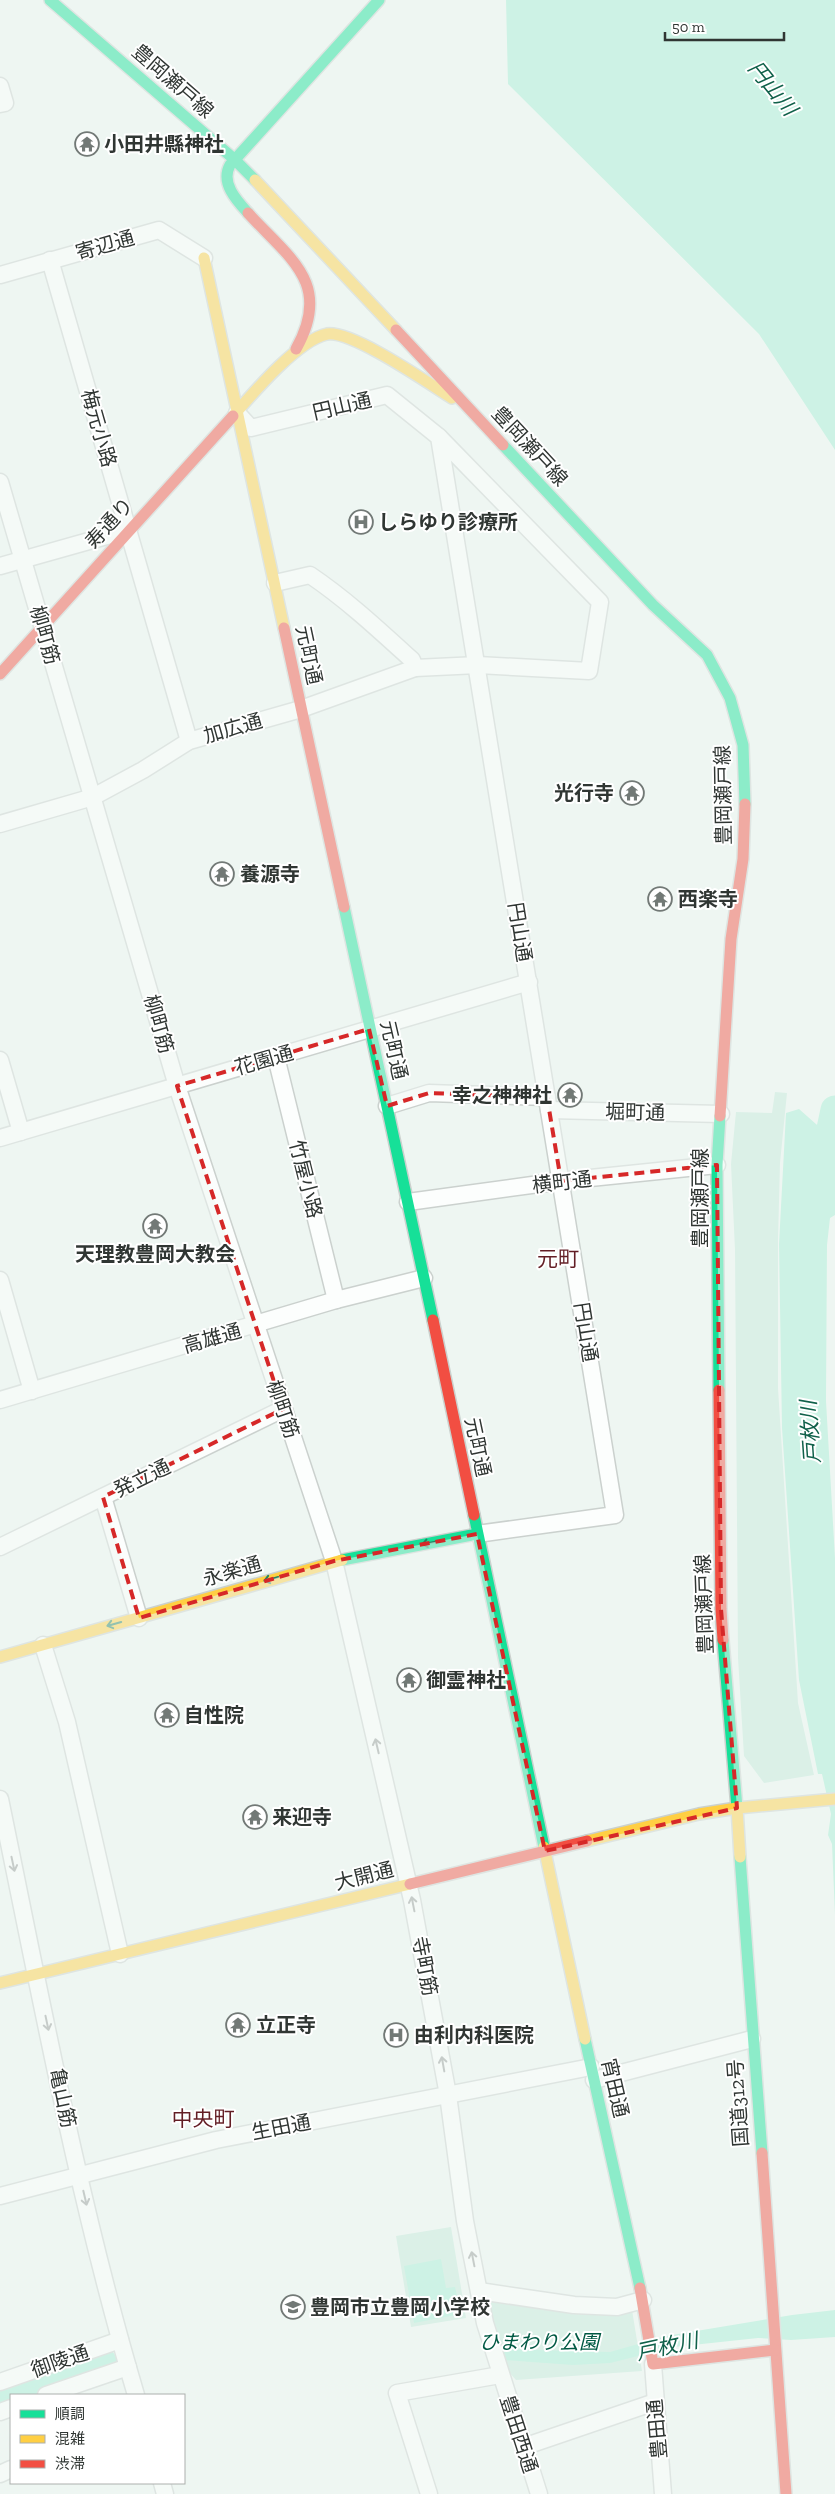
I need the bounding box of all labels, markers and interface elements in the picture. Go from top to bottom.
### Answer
scale bar [665,10,784,42]
text: 50 m [672,18,705,36]
street label: 豊岡瀬戸線 [127,39,219,123]
water label: 円山川 [743,56,804,122]
temple icon: 小田井縣神社 [74,131,100,157]
place label: 小田井縣神社 [104,132,224,156]
street label: 寄辺通 [73,225,137,265]
street label: 梅元小路 [76,386,122,470]
street label: 円山通 [310,388,374,424]
street label: 豊岡瀬戸線 [487,401,573,491]
street label: 寿通り [80,493,138,553]
hospital icon: しらゆり診療所 [348,509,374,535]
place label: しらゆり診療所 [378,510,518,534]
street label: 柳町筋 [25,603,65,667]
street label: 元町通 [291,623,327,687]
street label: 加広通 [201,708,265,748]
street label: 豊岡瀬戸線 [710,745,736,845]
temple icon: 光行寺 [619,780,645,806]
place label: 光行寺 [554,781,614,805]
temple icon: 養源寺 [209,861,235,887]
place label: 養源寺 [240,862,300,886]
temple icon: 西楽寺 [647,886,673,912]
place label: 西楽寺 [678,887,738,911]
street label: 円山通 [503,900,537,964]
street label: 柳町筋 [139,992,179,1056]
street label: 元町通 [376,1018,412,1082]
street label: 花園通 [232,1040,296,1080]
temple icon: 幸之神神社 [557,1082,583,1108]
place label: 幸之神神社 [452,1083,552,1107]
street label: 堀町通 [605,1099,665,1125]
street label: 竹屋小路 [285,1137,327,1221]
street label: 豊岡瀬戸線 [688,1148,712,1248]
street label: 横町通 [531,1166,593,1198]
temple icon: 天理教豊岡大教会 [142,1213,168,1239]
place label: 天理教豊岡大教会 [75,1242,235,1266]
district label: 元町 [537,1246,579,1271]
street label: 円山通 [569,1300,603,1364]
street label: 高雄通 [180,1318,244,1358]
street label: 柳町筋 [262,1377,304,1441]
water label: 戸枚川 [795,1398,825,1464]
street label: 元町通 [460,1415,496,1479]
street label: 発立通 [110,1454,174,1502]
one-way arrow [421,1539,437,1548]
street label: 永楽通 [200,1551,264,1591]
street label: 豊岡瀬戸線 [690,1554,718,1654]
one-way arrow [263,1575,279,1585]
one-way arrow [107,1620,123,1630]
temple icon: 御霊神社 [396,1667,422,1693]
place label: 御霊神社 [426,1668,506,1692]
temple icon: 自性院 [154,1702,180,1728]
place label: 自性院 [184,1703,244,1727]
one-way arrow [372,1738,381,1754]
temple icon: 来迎寺 [242,1804,268,1830]
place label: 来迎寺 [272,1805,332,1829]
one-way arrow [9,1855,19,1871]
street label: 大開通 [332,1857,396,1895]
one-way arrow [407,1897,417,1913]
street label: 寺町筋 [407,1934,443,1998]
temple icon: 立正寺 [225,2012,251,2038]
place label: 立正寺 [256,2013,316,2037]
one-way arrow [43,2014,52,2030]
hospital icon: 由利内科医院 [383,2022,409,2048]
place label: 由利内科医院 [414,2023,534,2047]
street label: 宵田通 [597,2056,633,2120]
one-way arrow [437,2057,447,2073]
street label: 国道312号 [723,2058,753,2148]
street label: 亀山筋 [45,2066,81,2130]
district label: 中央町 [172,2106,235,2131]
street label: 生田通 [249,2109,313,2145]
one-way arrow [81,2190,90,2206]
one-way arrow [467,2252,477,2268]
school or university icon: 豊岡市立豊岡小学校 [280,2294,306,2320]
place label: 豊岡市立豊岡小学校 [310,2295,490,2319]
water label: 戸枚川 [634,2327,702,2365]
park label: ひまわり公園 [479,2330,602,2354]
street label: 御陵通 [28,2340,92,2382]
street label: 豊田西通 [495,2392,543,2476]
legend [10,2394,185,2484]
street label: 豊田通 [642,2398,672,2460]
text: 順調 [55,2405,85,2423]
text: 混雑 [55,2430,85,2448]
text: 渋滞 [55,2455,85,2473]

